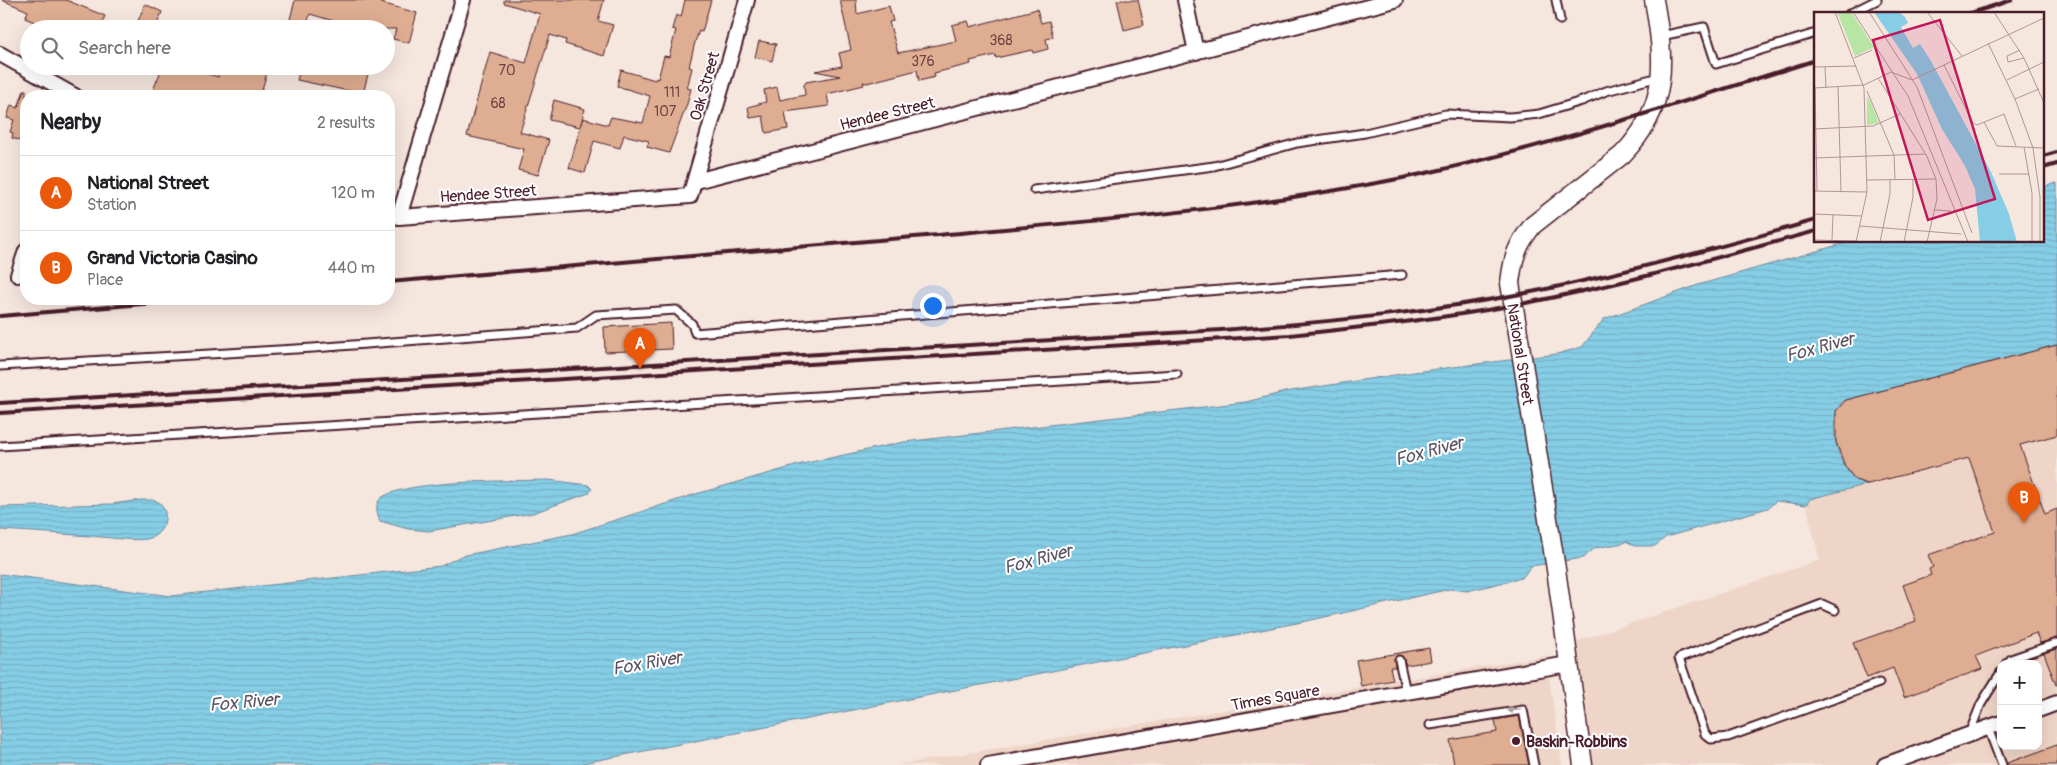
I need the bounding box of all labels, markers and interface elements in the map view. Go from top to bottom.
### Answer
inset map [1814,12,2044,242]
search box [20,20,395,75]
house number: 368 [989,32,1013,49]
icon: search [38,34,66,62]
text: Search here [78,36,171,60]
street label: Oak Street [686,49,725,123]
house number: 376 [911,53,935,70]
house number: 70 [499,62,515,79]
house number: 111 [664,84,680,101]
street label: Hendee Street [838,92,937,135]
house number: 68 [490,95,506,112]
house number: 107 [654,103,677,120]
text: Nearby [40,109,101,136]
text: 2 results [317,113,375,133]
text: National Street [87,171,209,195]
street label: Hendee Street [439,181,538,207]
text: A [51,183,61,203]
text: 120 m [331,183,375,203]
text: Station [87,195,137,215]
text: Grand Victoria Casino [87,246,258,270]
text: B [51,258,61,278]
text: 440 m [328,258,375,278]
text: Place [87,270,123,290]
your location [920,293,946,319]
street label: National Street [1502,302,1538,407]
water label: Fox River [1783,327,1859,368]
pin: A [624,328,656,369]
water label: Fox River [1392,431,1468,472]
pin: B [2008,482,2040,523]
water label: Fox River [1001,539,1077,580]
water label: Fox River [611,646,686,681]
map controls [1997,660,2042,750]
button: + [1997,660,2042,705]
street label: Times Square [1229,680,1321,716]
water label: Fox River [208,688,282,717]
button: − [1997,705,2042,750]
one-way arrow [1506,706,1522,714]
place label: Baskin-Robbins [1526,732,1628,752]
marker: Baskin-Robbins [1510,735,1522,747]

